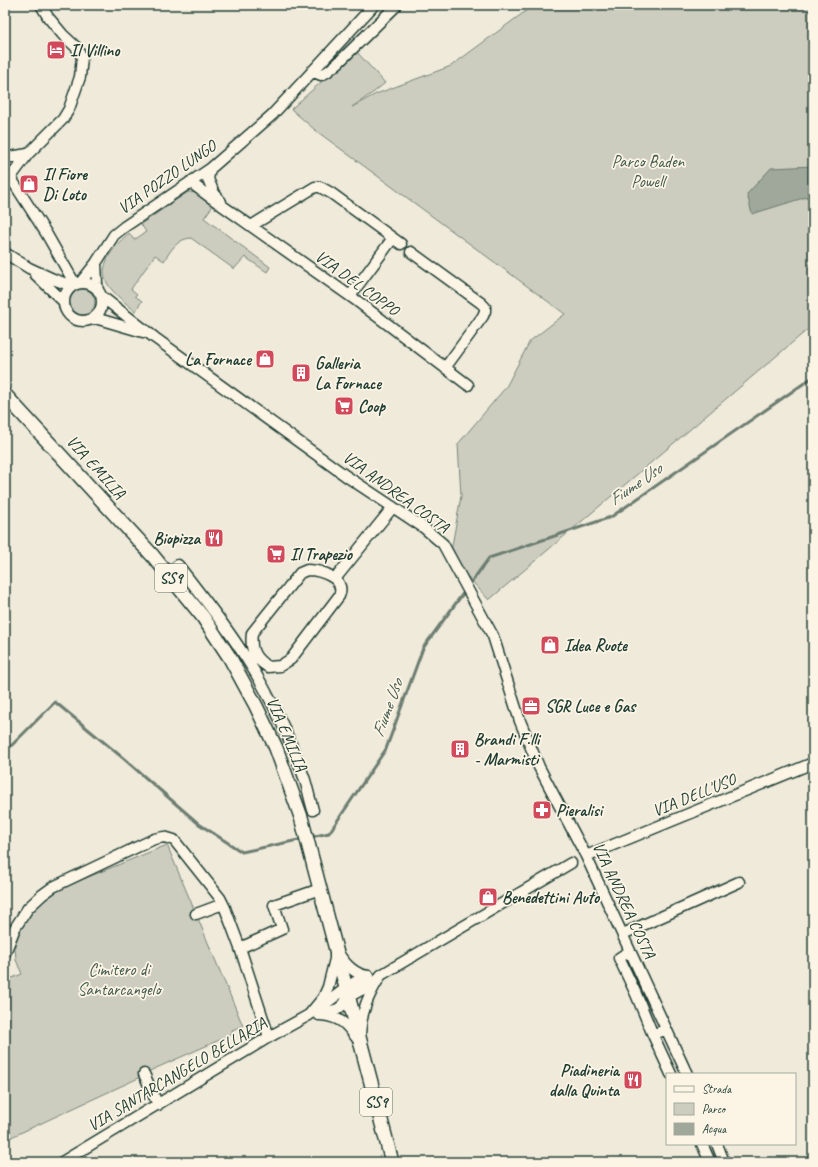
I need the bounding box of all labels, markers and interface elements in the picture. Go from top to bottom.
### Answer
hotel icon: Il Villino [45,39,67,61]
place label: Il Villino [70,40,121,61]
street label: VIA POZZO LUNGO [114,135,221,219]
park label: Parco Baden Powell [612,151,686,192]
place label: Il Fiore Di Loto [43,164,88,205]
shop icon: Il Fiore Di Loto [18,173,40,195]
street label: VIA DEL COPPO [311,246,404,321]
shop icon: La Fornace [254,348,276,370]
place label: La Fornace [185,349,253,370]
place label: Galleria La Fornace [315,353,383,394]
building icon: Galleria La Fornace [290,362,312,384]
supermarket icon: Coop [333,395,355,417]
place label: Coop [358,396,386,417]
street label: VIA EMILIA [62,431,130,504]
street label: VIA ANDREA COSTA [339,446,454,538]
water label: Fiume Uso [604,456,668,510]
restaurant icon: Biopizza [203,527,225,549]
place label: Biopizza [153,528,201,549]
supermarket icon: Il Trapezio [265,543,287,565]
place label: Il Trapezio [290,544,354,565]
road number: SS9 [155,564,187,592]
shop icon: Idea Ruote [539,634,561,656]
place label: Idea Ruote [564,635,628,656]
water label: Fiume Uso [366,674,408,740]
street label: VIA EMILIA [262,694,312,775]
office icon: SGR Luce e Gas [520,695,542,717]
place label: SGR Luce e Gas [545,696,637,717]
place label: Brandi F.lli - Marmisti [474,729,542,770]
building icon: Brandi F.lli - Marmisti [449,738,471,760]
street label: VIA DELL'USO [649,768,740,821]
pharmacy icon: Pieralisi [531,799,553,821]
place label: Pieralisi [556,800,605,821]
street label: VIA ANDREA COSTA [588,838,661,963]
shop icon: Benedettini Auto [477,886,499,908]
place label: Benedettini Auto [502,887,601,908]
park label: Cimitero di Santarcangelo [78,959,162,1000]
street label: VIA SANTARCANGELO BELLARIA [84,1012,271,1136]
place label: Piadineria dalla Quinta [549,1060,621,1101]
restaurant icon: Piadineria dalla Quinta [622,1069,644,1091]
legend [666,1073,796,1145]
text: Strada [702,1081,732,1097]
road number: SS9 [360,1088,392,1116]
text: Parco [702,1101,727,1117]
text: Acqua [702,1121,727,1137]

